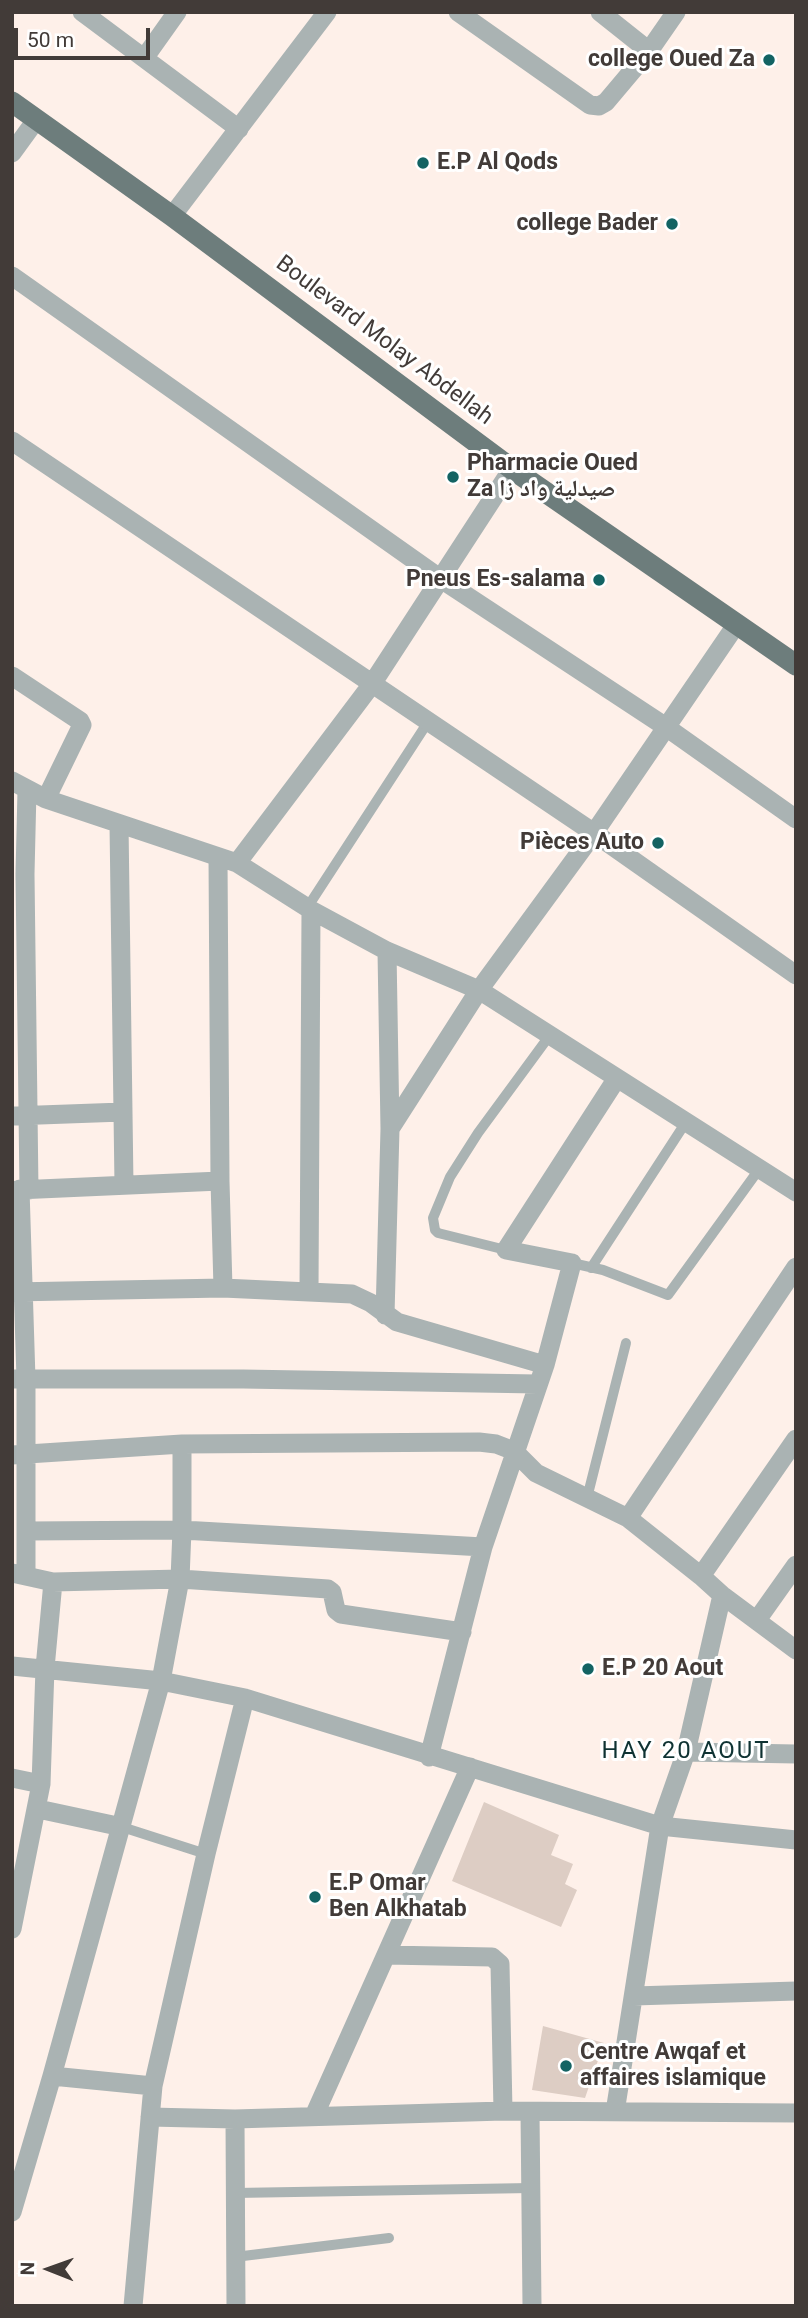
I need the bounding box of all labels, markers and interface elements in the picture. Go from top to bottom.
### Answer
scale bar [18,14,154,58]
text: 50 m [27,28,74,52]
place label: college Oued Za [588,46,755,74]
marker: college Oued Za [761,52,777,68]
place label: E.P Al Qods [437,149,558,177]
marker: E.P Al Qods [415,155,431,171]
place label: college Bader [516,210,658,238]
marker: college Bader [664,216,680,232]
street label: Boulevard Molay Abdellah [270,250,498,432]
place label: Pharmacie Oued Za صيدلية واد زا [467,450,638,504]
marker: Pharmacie Oued Za صيدلية واد زا [445,469,461,485]
place label: Pneus Es-salama [406,566,585,594]
marker: Pneus Es-salama [591,572,607,588]
place label: Pièces Auto [520,829,644,857]
marker: Pièces Auto [650,835,666,851]
place label: E.P 20 Aout [602,1655,723,1683]
marker: E.P 20 Aout [580,1661,596,1677]
district label: HAY 20 AOUT [603,1738,769,1766]
place label: E.P Omar Ben Alkhatab [329,1870,467,1924]
marker: E.P Omar Ben Alkhatab [307,1889,323,1905]
place label: Centre Awqaf et affaires islamique [580,2039,766,2093]
marker: Centre Awqaf et affaires islamique [558,2058,574,2074]
north arrow [14,2234,84,2304]
text: N [16,2262,39,2276]

